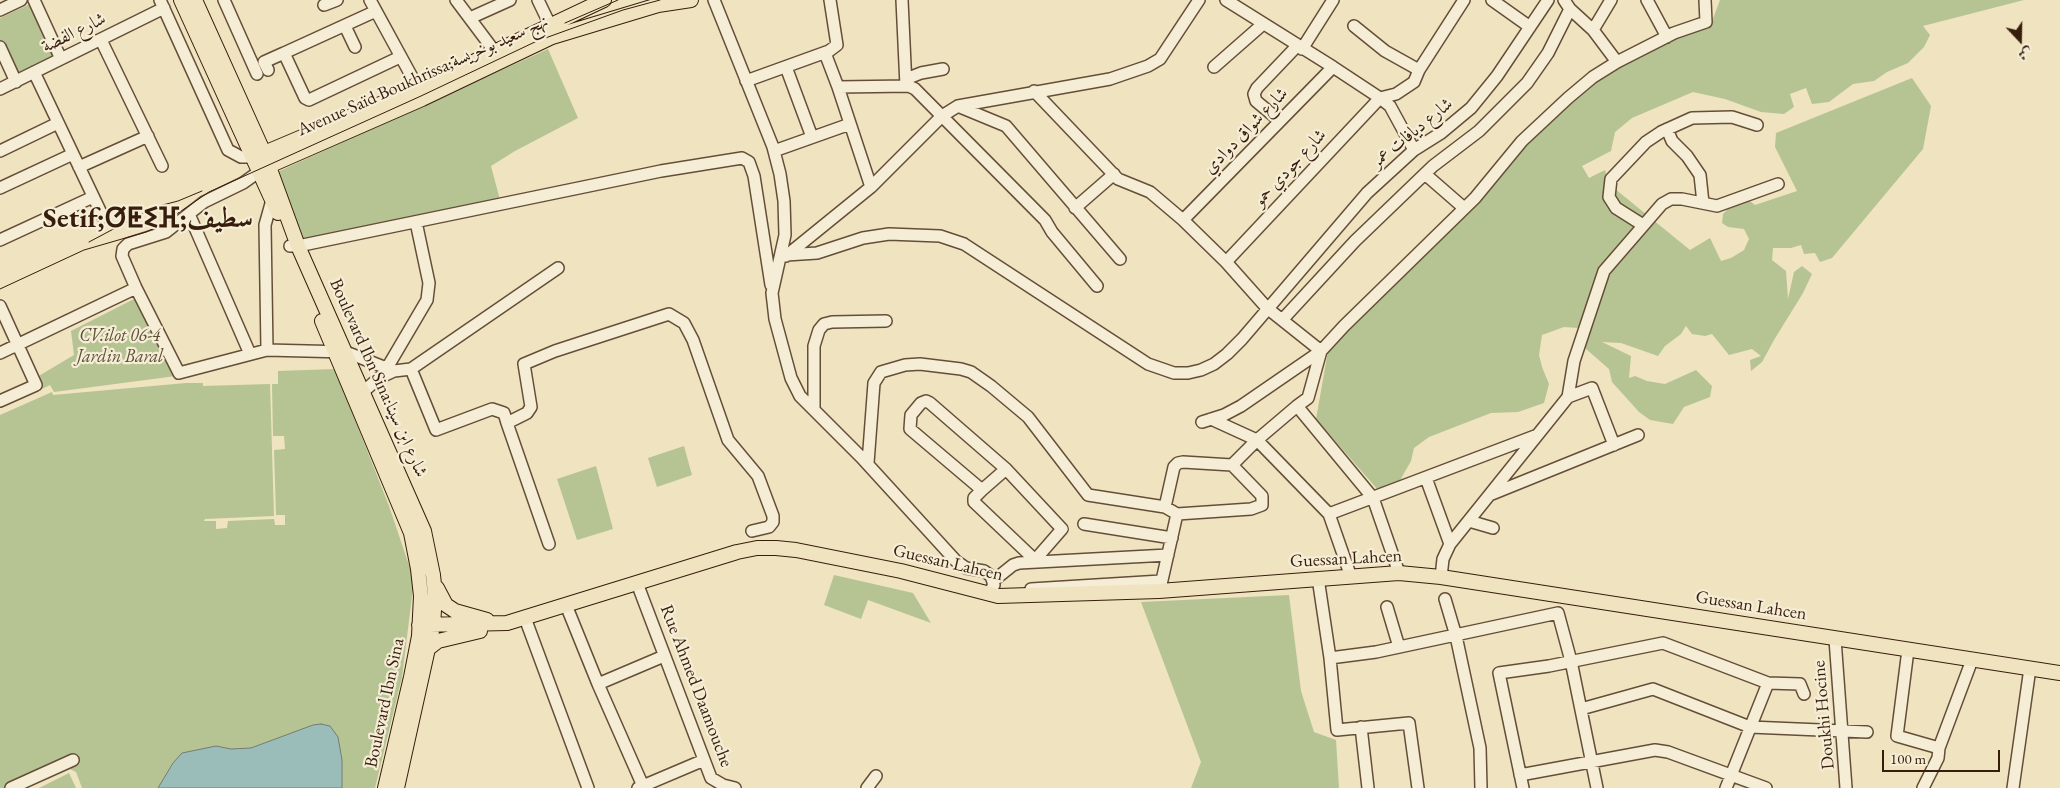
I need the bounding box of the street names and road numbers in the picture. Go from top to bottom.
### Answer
street label: شارع الفضة [38,8,110,58]
street label: Avenue Saïd Boukhrissa;نهج سعيد بوخريسة [294,11,552,141]
street label: شارع شواق دوادي [1199,83,1293,179]
street label: شارع ديافات عمر [1367,93,1457,173]
street label: شارع جودي حمو [1249,125,1331,211]
street label: Boulevard Ibn Sina:شارع ابن سينا [324,275,432,481]
street label: Guessan Lahcen [891,540,1005,586]
street label: Guessan Lahcen [1290,545,1402,573]
street label: Guessan Lahcen [1694,587,1808,625]
street label: Rue Ahmed Daamouche [655,602,737,770]
street label: Boulevard Ibn Sina [361,636,409,770]
street label: Doukhi Hocine [1808,660,1840,770]

